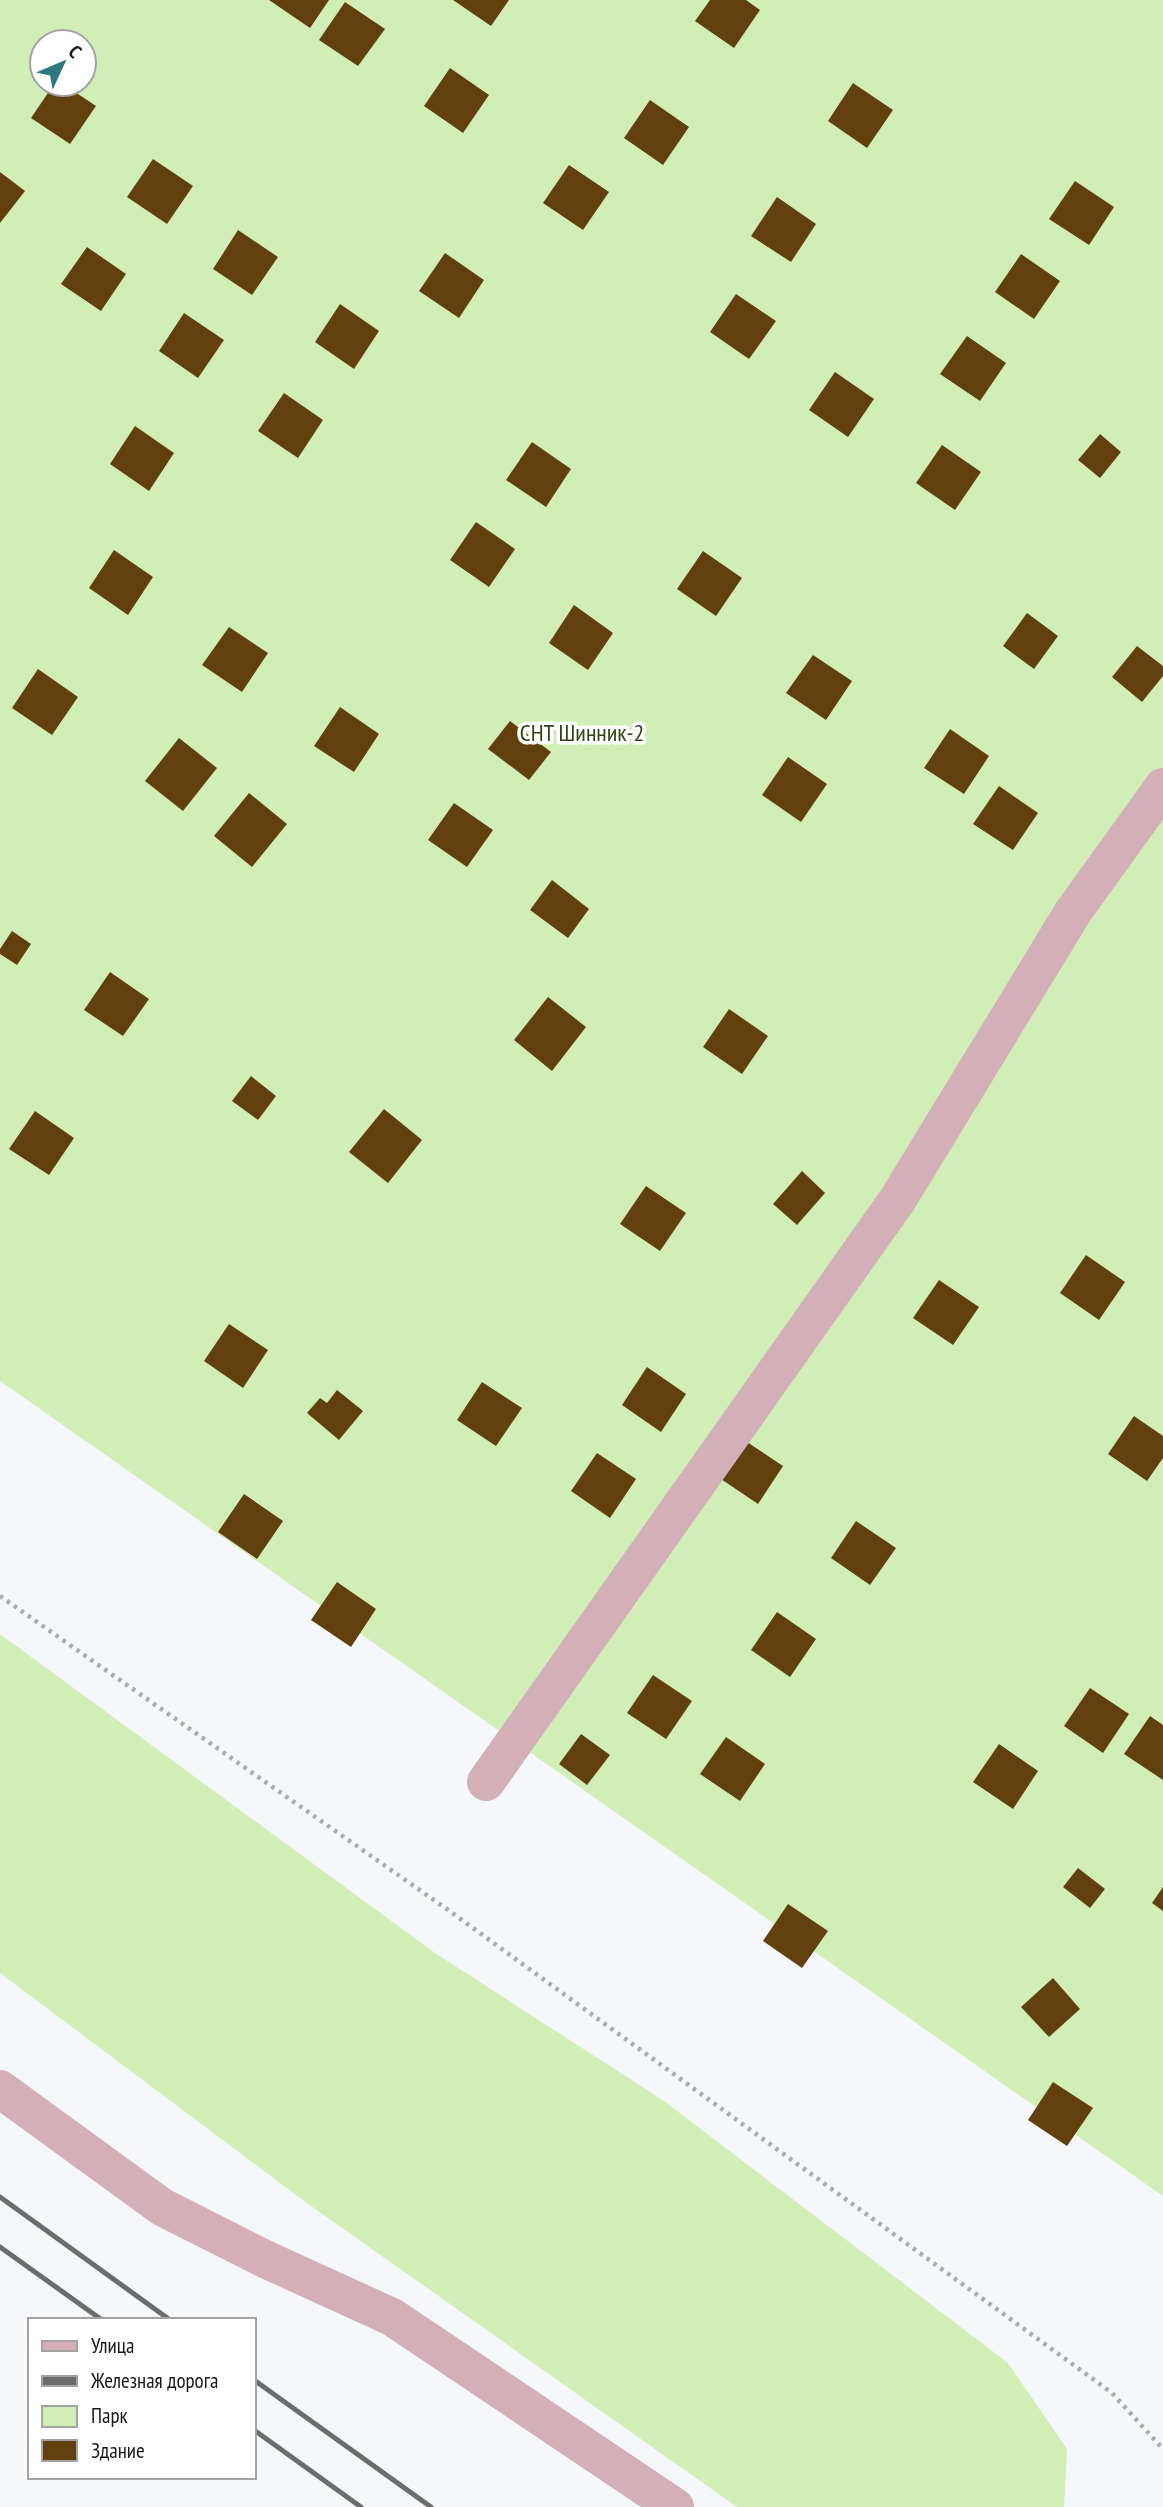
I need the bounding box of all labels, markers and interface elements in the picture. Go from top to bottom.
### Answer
north arrow [28,28,98,98]
text: С [64,40,87,63]
park label: СНТ Шинник-2 [520,717,644,748]
legend [28,2318,256,2479]
text: Улица [91,2332,134,2359]
text: Железная дорога [90,2367,218,2394]
text: Парк [91,2402,128,2429]
text: Здание [91,2437,145,2464]

